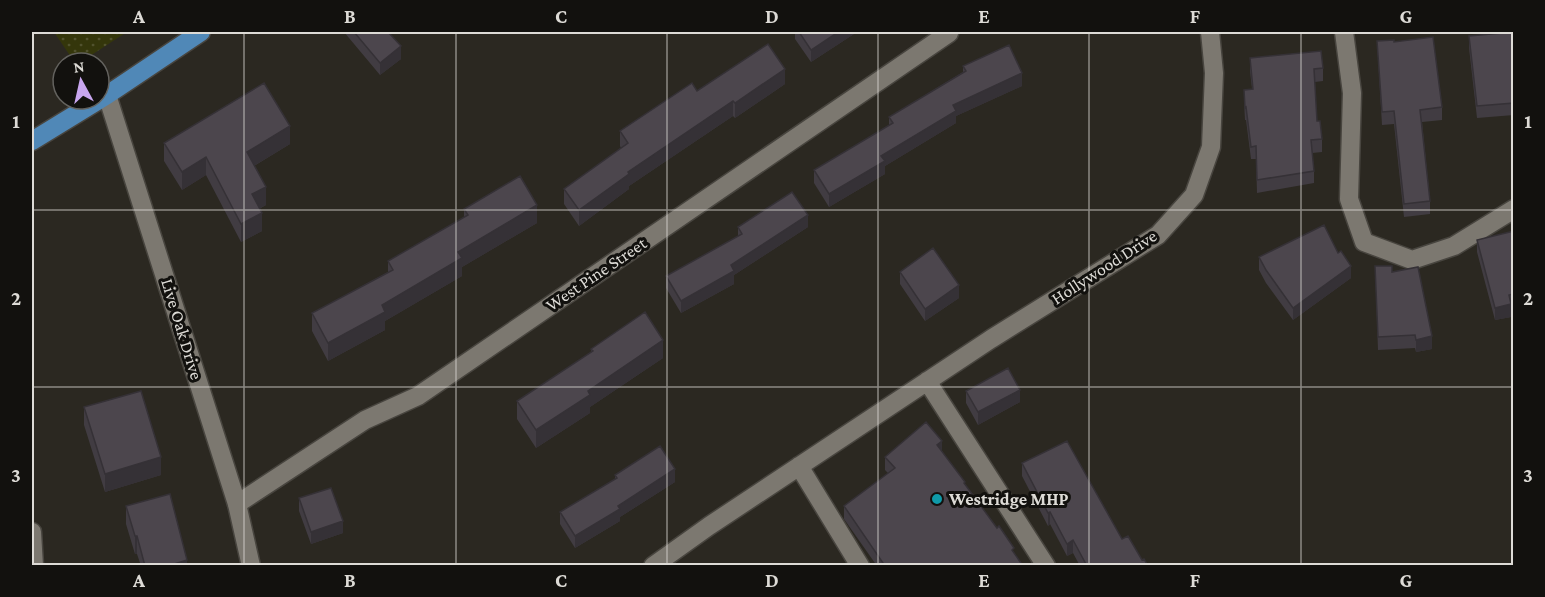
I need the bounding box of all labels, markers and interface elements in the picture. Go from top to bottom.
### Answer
text: A [132,5,146,27]
text: B [344,5,356,27]
text: C [555,5,567,27]
text: D [765,5,779,27]
text: E [978,5,990,27]
text: F [1190,5,1201,27]
text: G [1400,5,1413,27]
north arrow [51,51,111,111]
text: N [72,57,86,76]
text: 1 [12,110,20,132]
text: 1 [1524,110,1532,132]
street label: Hollywood Drive [1048,225,1161,308]
street label: West Pine Street [542,232,651,315]
street label: Live Oak Drive [157,276,207,382]
text: 2 [11,287,21,309]
text: 2 [1523,287,1533,309]
text: 3 [11,464,21,486]
text: 3 [1523,464,1533,486]
place label: Westridge MHP [948,489,1069,509]
marker: Westridge MHP [930,492,944,506]
text: A [132,569,146,591]
text: B [344,569,356,591]
text: C [555,569,567,591]
text: D [765,569,779,591]
text: E [978,569,990,591]
text: F [1190,569,1201,591]
text: G [1400,569,1413,591]

